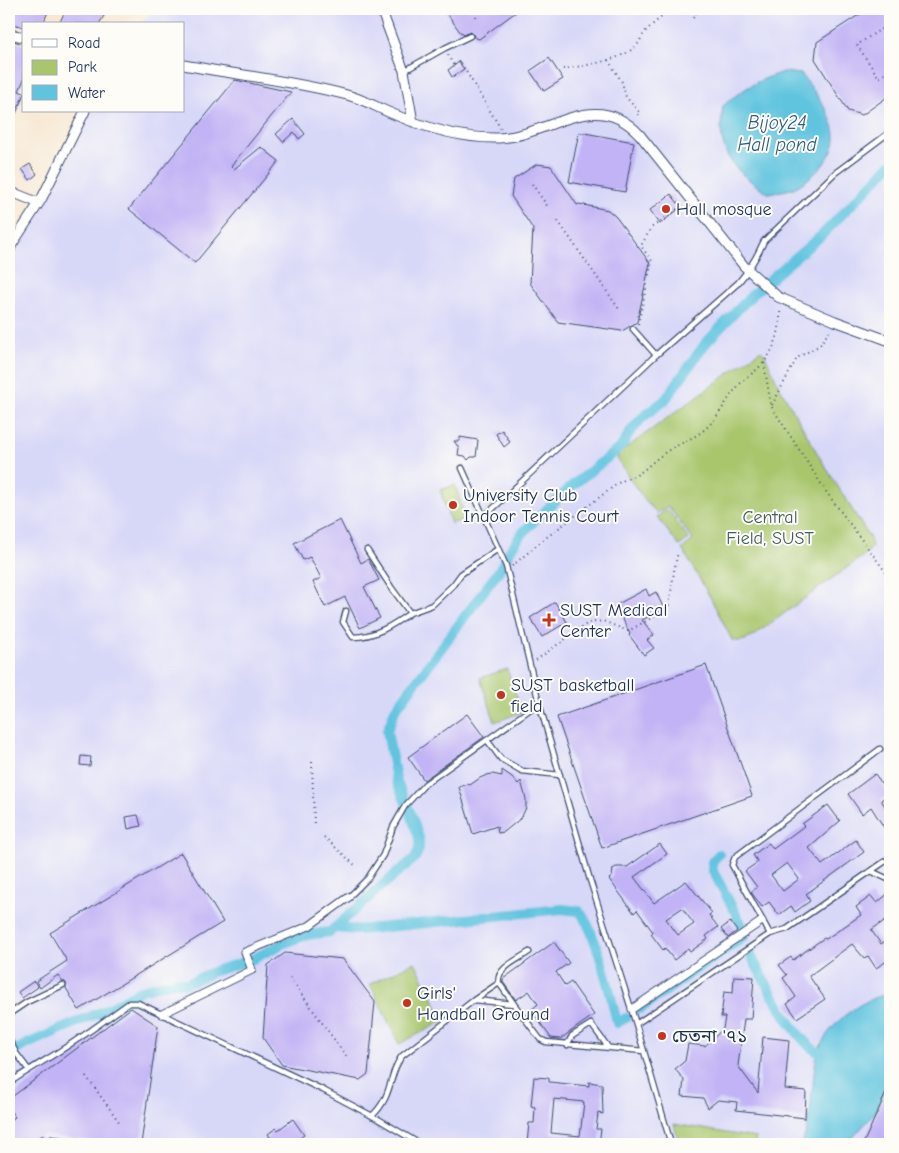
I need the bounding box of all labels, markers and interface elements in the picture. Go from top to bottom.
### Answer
legend [22,22,185,112]
text: Road [68,34,100,52]
text: Park [68,58,97,76]
text: Water [68,84,105,102]
water label: Bijoy24 Hall pond [738,112,817,156]
place label: Hall mosque [676,199,771,220]
marker: Hall mosque [660,203,672,215]
place label: University Club Indoor Tennis Court [463,485,619,527]
marker: University Club Indoor Tennis Court [447,499,459,511]
park label: Central Field, SUST [726,507,814,549]
place label: SUST Medical Center [560,600,667,642]
marker: SUST Medical Center [542,613,556,627]
place label: SUST basketball field [510,675,634,717]
marker: SUST basketball field [495,689,507,701]
place label: Girls' Handball Ground [417,983,550,1025]
marker: Girls' Handball Ground [401,997,413,1009]
place label: চেতনা '৭১ [672,1026,747,1047]
marker: চেতনা '৭১ [656,1030,668,1042]

